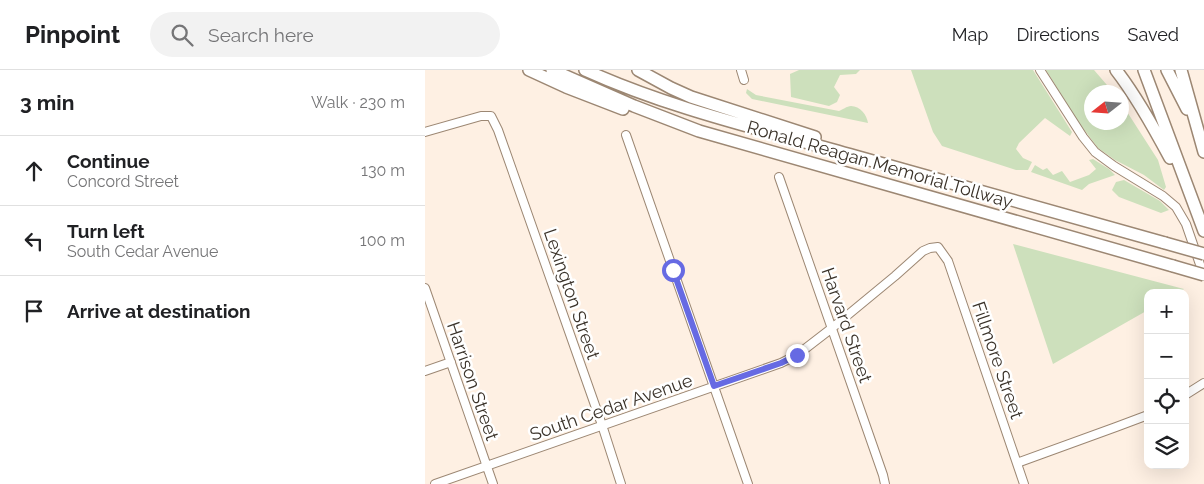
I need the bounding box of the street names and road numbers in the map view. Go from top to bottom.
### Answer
street label: Ronald Reagan Memorial Tollway [745,116,1016,212]
street label: Lexington Street [540,226,604,362]
street label: Harvard Street [817,265,877,385]
street label: Fillmore Street [968,299,1028,421]
street label: Harrison Street [443,319,503,443]
street label: South Cedar Avenue [527,369,695,445]

